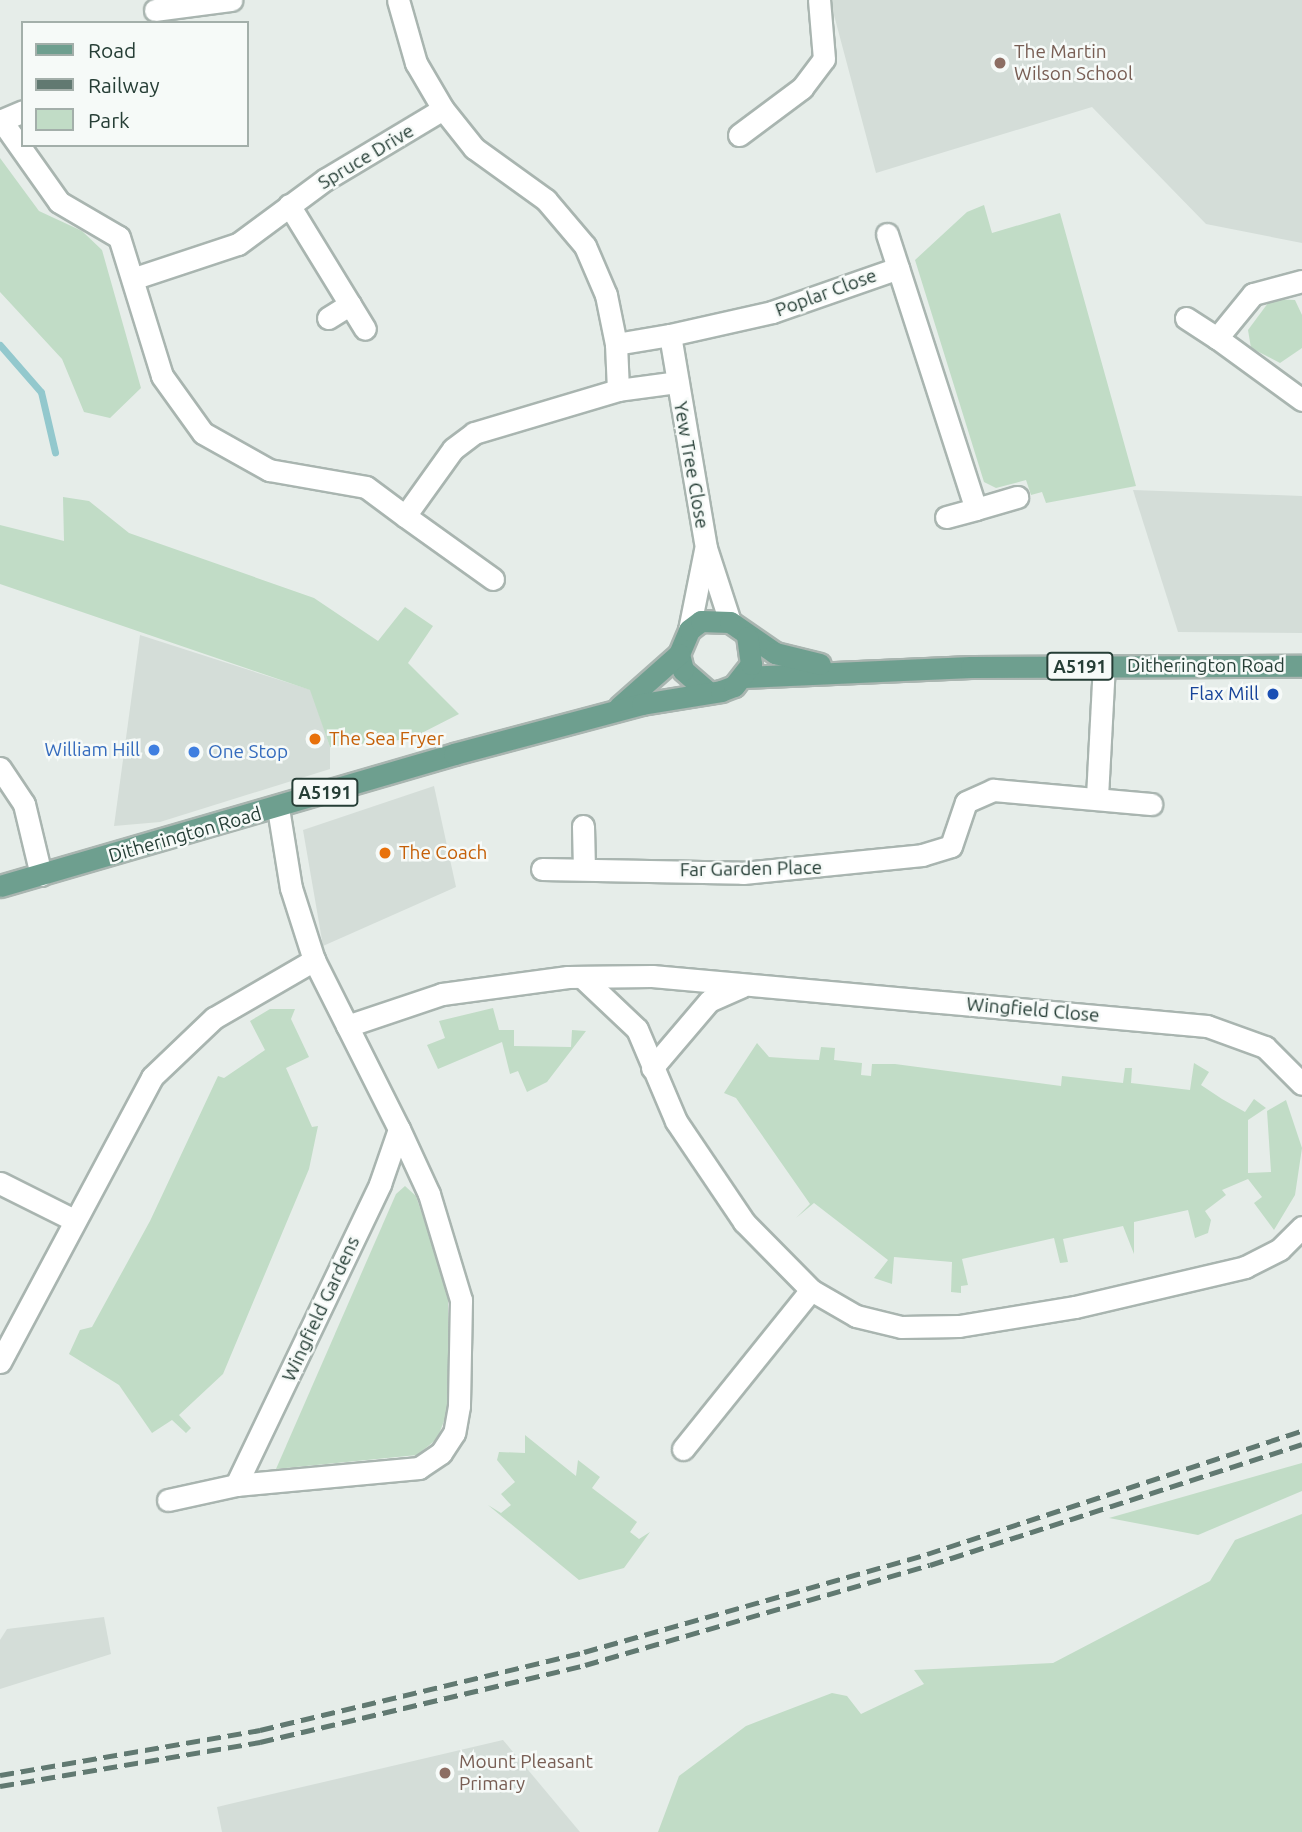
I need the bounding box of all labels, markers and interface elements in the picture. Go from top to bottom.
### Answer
legend [21,21,248,147]
text: Road [88,38,136,62]
place label: The Martin Wilson School [1014,41,1133,85]
marker: The Martin Wilson School [992,55,1008,71]
text: Railway [88,73,160,97]
text: Park [88,108,130,132]
street label: Spruce Drive [314,120,418,194]
street label: Poplar Close [772,264,880,322]
street label: Yew Tree Close [669,400,713,530]
road number: A5191 [1045,652,1115,680]
street label: Ditherington Road [1127,655,1285,677]
place label: Flax Mill [1189,683,1259,705]
marker: Flax Mill [1265,686,1281,702]
place label: The Sea Fryer [329,728,444,750]
marker: The Sea Fryer [307,731,323,747]
place label: William Hill [45,739,140,761]
place label: One Stop [208,741,288,763]
marker: William Hill [146,742,162,758]
marker: One Stop [186,744,202,760]
road number: A5191 [290,778,360,806]
street label: Ditherington Road [106,802,264,868]
place label: The Coach [399,842,487,864]
marker: The Coach [377,845,393,861]
street label: Far Garden Place [680,856,822,882]
street label: Wingfield Close [965,993,1101,1027]
street label: Wingfield Gardens [277,1233,365,1385]
place label: Mount Pleasant Primary [459,1751,593,1795]
marker: Mount Pleasant Primary [437,1765,453,1781]

